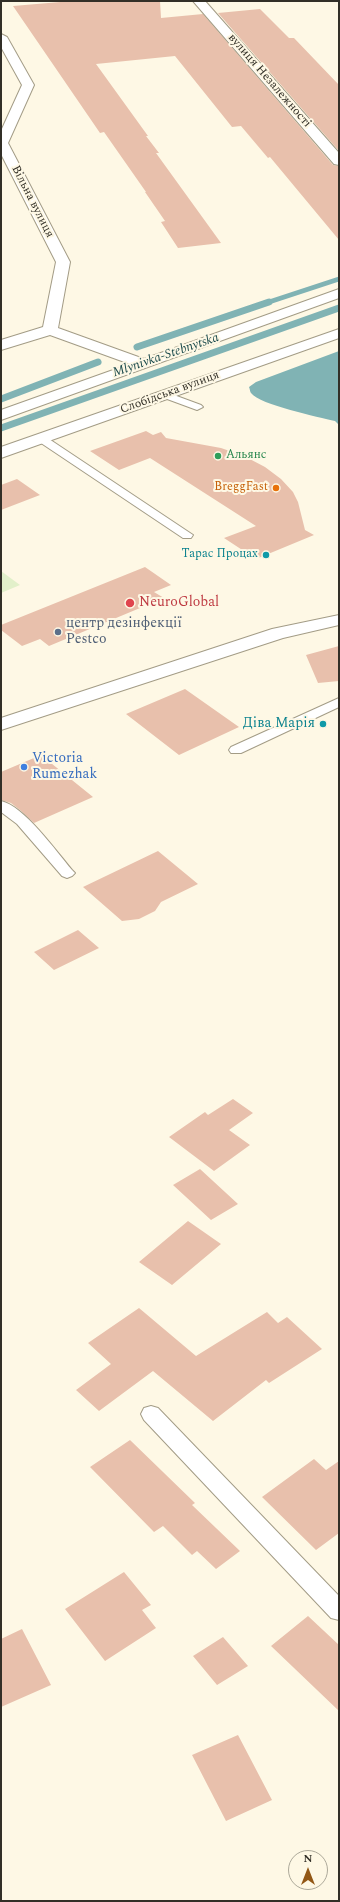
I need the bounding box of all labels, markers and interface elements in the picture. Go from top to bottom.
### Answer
street label: вулиця Незалежності [224,31,314,131]
street label: Вільна вулиця [8,164,56,240]
water label: Mlynivka-Stebnytska [111,330,221,382]
street label: Слобідська вулиця [118,368,222,418]
place label: Альянс [226,449,267,463]
marker: Альянс [213,451,223,461]
place label: BreggFast [214,481,268,495]
marker: BreggFast [271,483,281,493]
place label: Тарас Процах [182,548,258,562]
marker: Тарас Процах [261,550,271,560]
place label: NeuroGlobal [139,595,219,611]
marker: NeuroGlobal [124,597,136,609]
place label: центр дезінфекції Pestco [66,616,182,648]
marker: центр дезінфекції Pestco [53,627,63,637]
place label: Діва Марія [243,716,315,732]
marker: Діва Марія [318,719,328,729]
place label: Victoria Rumezhak [32,751,97,784]
marker: Victoria Rumezhak [19,762,29,772]
north arrow [288,1850,328,1890]
text: N [304,1850,312,1867]

